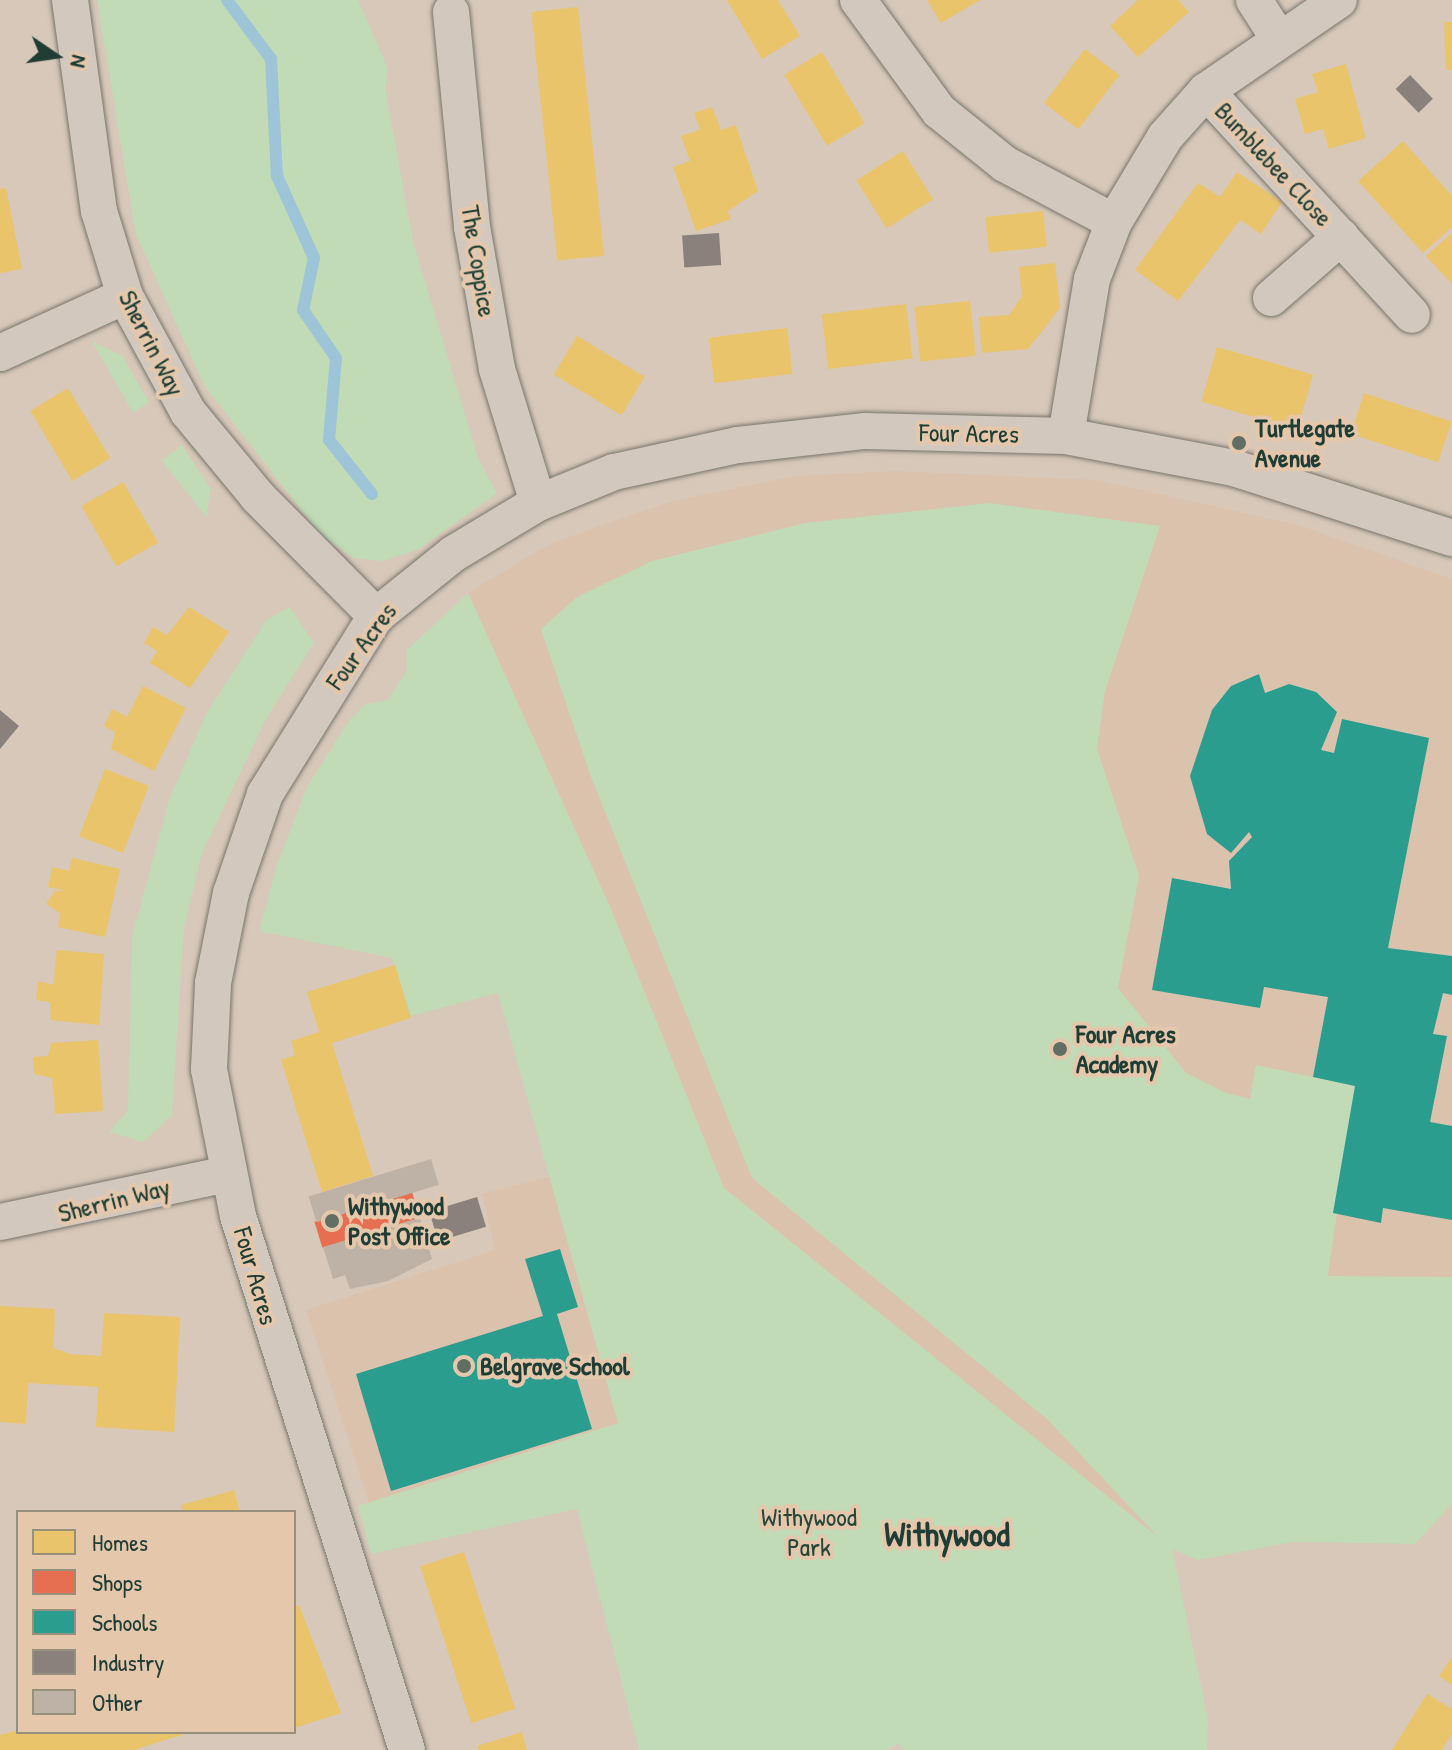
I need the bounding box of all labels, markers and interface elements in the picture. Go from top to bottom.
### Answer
north arrow [16,16,96,96]
text: N [63,52,95,70]
street label: Bumblebee Close [1208,95,1340,233]
street label: The Coppice [455,203,503,319]
street label: Sherrin Way [112,285,192,401]
place label: Turtlegate Avenue [1255,412,1355,474]
street label: Four Acres [919,417,1019,449]
marker: Turtlegate Avenue [1230,434,1248,452]
street label: Four Acres [319,596,403,696]
place label: Four Acres Academy [1076,1018,1176,1080]
marker: Four Acres Academy [1051,1040,1069,1058]
street label: Sherrin Way [55,1171,173,1229]
place label: Withywood Post Office [348,1190,450,1252]
marker: Withywood Post Office [323,1212,341,1230]
street label: Four Acres [227,1224,285,1328]
place label: Belgrave School [480,1350,630,1382]
marker: Belgrave School [455,1357,473,1375]
park label: Withywood Park [761,1501,857,1562]
legend [16,1510,296,1734]
district label: Withywood [884,1515,1010,1555]
text: Homes [92,1526,148,1558]
text: Shops [92,1566,142,1598]
text: Schools [92,1606,157,1638]
text: Industry [92,1646,164,1678]
text: Other [92,1686,142,1718]

